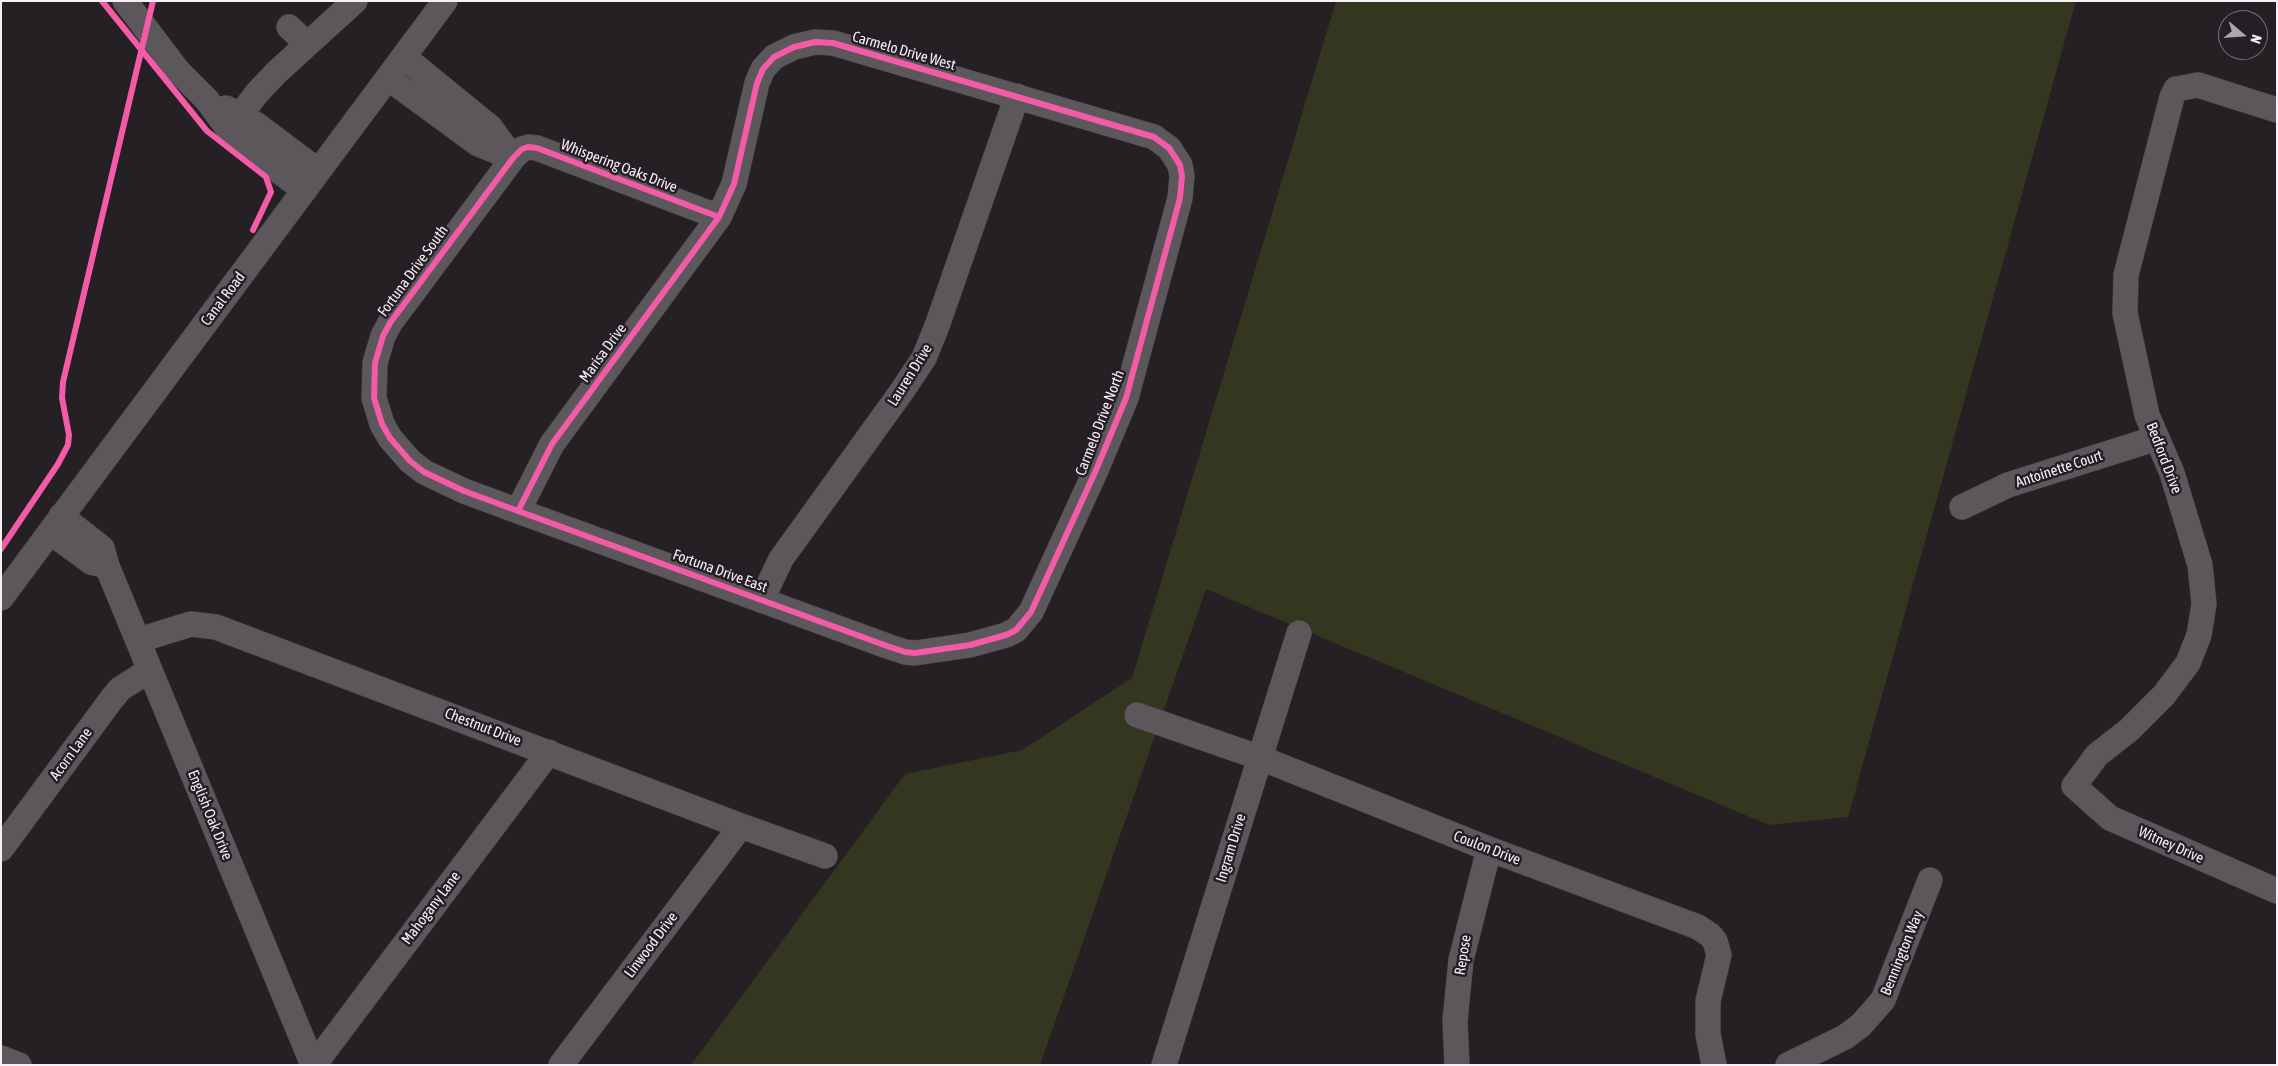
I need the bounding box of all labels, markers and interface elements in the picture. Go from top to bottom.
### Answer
north arrow [2218,10,2268,60]
street label: Carmelo Drive West [850,28,958,74]
text: N [2247,33,2265,46]
street label: Whispering Oaks Drive [558,136,680,196]
street label: Fortuna Drive South [374,222,452,320]
street label: Canal Road [197,269,249,329]
street label: Marisa Drive [576,320,630,386]
street label: Lauren Drive [884,341,936,409]
street label: Carmelo Drive North [1072,368,1128,478]
street label: Bedford Drive [2142,420,2186,496]
street label: Antoinette Court [2013,446,2105,492]
street label: Fortuna Drive East [670,546,770,596]
street label: Chestnut Drive [442,704,524,750]
street label: Acorn Lane [46,724,96,784]
street label: English Oak Drive [184,767,236,863]
street label: Ingram Drive [1212,812,1250,884]
street label: Witney Drive [2135,823,2207,867]
street label: Coulon Drive [1451,827,1523,869]
street label: Mahogany Lane [398,868,464,948]
street label: Bennington Way [1877,908,1927,998]
street label: Linwood Drive [620,909,682,981]
street label: Repose [1451,934,1475,976]

